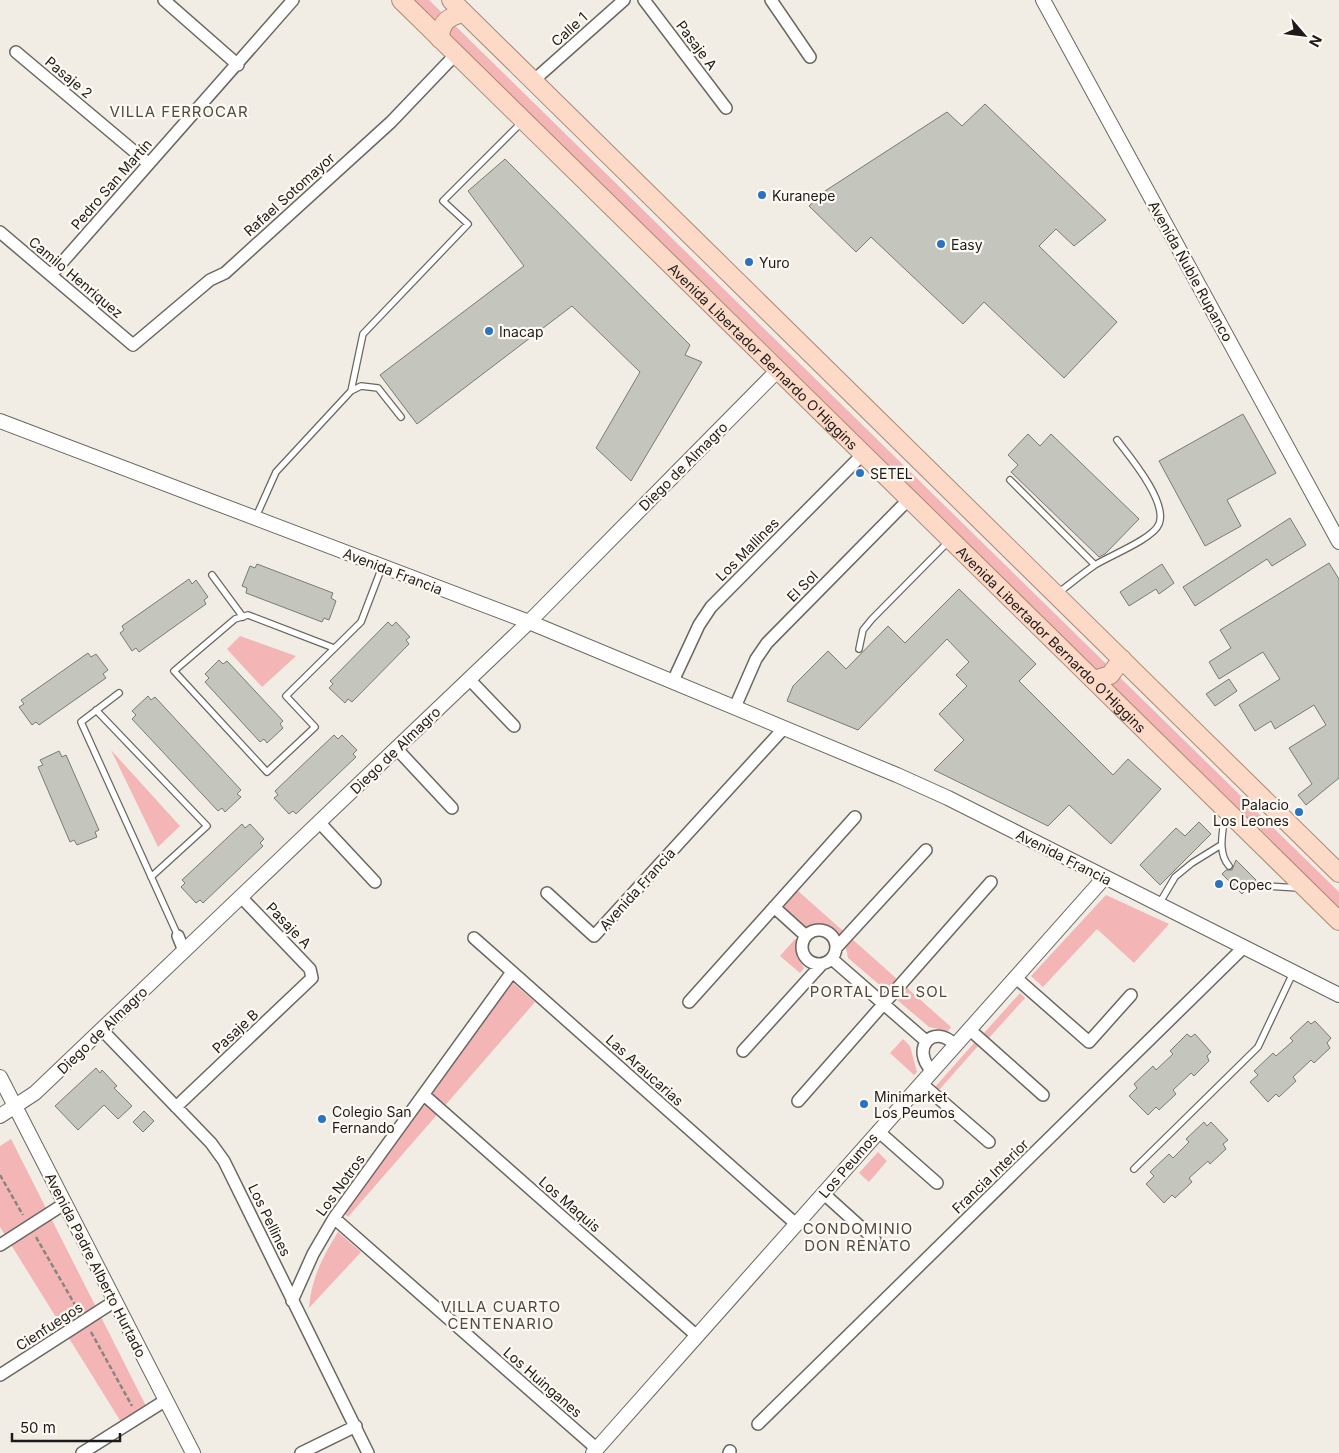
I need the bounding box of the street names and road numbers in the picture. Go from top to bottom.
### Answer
street label: Calle 1 [547,8,591,50]
street label: Pasaje A [673,17,721,73]
street label: Pasaje 2 [42,52,96,102]
street label: Pedro San Martín [67,135,155,233]
street label: Rafael Sotomayor [240,149,338,239]
street label: Avenida Ñuble Rupanco [1145,198,1237,344]
street label: Camilo Henríquez [25,233,127,321]
street label: Avenida Libertador Bernardo O'Higgins [665,259,862,453]
street label: Diego de Almagro [635,418,731,514]
street label: Los Mallines [712,514,782,584]
street label: Avenida Libertador Bernardo O'Higgins [953,542,1150,736]
street label: Avenida Francia [341,544,445,598]
street label: El Sol [783,567,821,605]
street label: Diego de Almagro [346,703,444,797]
street label: Avenida Francia [1013,826,1115,888]
street label: Avenida Francia [596,844,678,934]
street label: Pasaje A [263,899,315,952]
street label: Diego de Almagro [53,983,151,1077]
street label: Pasaje B [208,1005,262,1057]
street label: Las Araucarias [603,1031,687,1109]
street label: Los Peumos [815,1129,881,1201]
street label: Francia Interior [948,1135,1032,1217]
street label: Los Notros [312,1151,368,1219]
street label: Avenida Padre Alberto Hurtado [42,1170,150,1360]
street label: Los Maquis [536,1173,604,1235]
street label: Los Pellines [245,1181,295,1259]
street label: Cienfuegos [12,1298,86,1354]
street label: Los Huinganes [500,1343,586,1421]

